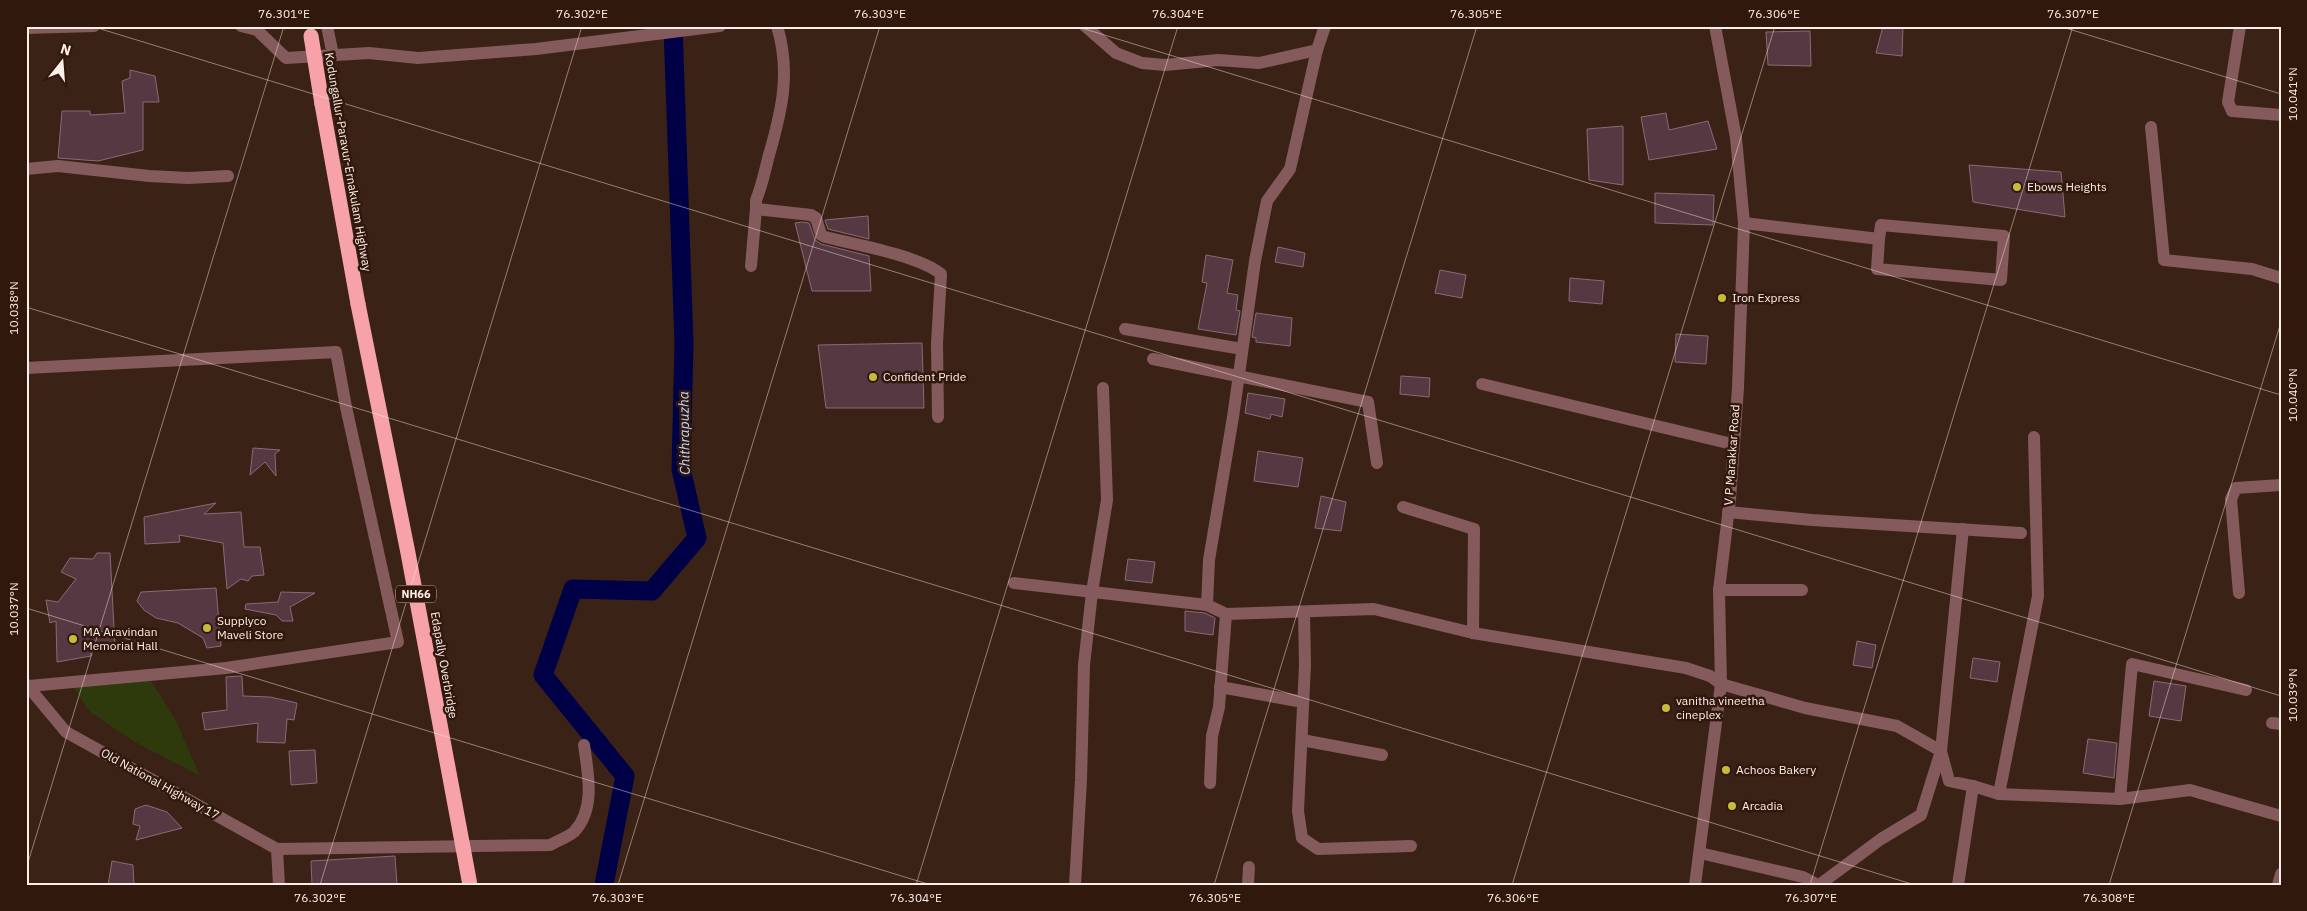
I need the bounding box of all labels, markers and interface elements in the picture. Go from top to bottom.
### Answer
text: 76.301°E [258,6,310,21]
text: 76.302°E [556,6,608,21]
text: 76.303°E [854,6,906,21]
text: 76.304°E [1152,6,1204,21]
text: 76.305°E [1450,6,1502,21]
text: 76.306°E [1748,6,1800,21]
text: 76.307°E [2047,6,2099,21]
north arrow [38,38,88,88]
text: N [58,39,73,60]
street label: Kodungallur-Paravur-Ernakulam Highway [322,51,375,273]
text: 10.041°N [2285,67,2300,121]
place label: Ebows Heights [2027,179,2107,194]
marker: Ebows Heights [2011,181,2023,193]
text: 10.038°N [6,281,21,335]
place label: Iron Express [1732,290,1800,305]
marker: Iron Express [1716,292,1728,304]
text: 10.040°N [2285,368,2300,422]
place label: Confident Pride [883,369,967,384]
marker: Confident Pride [867,371,879,383]
water label: Chithrapuzha [674,391,694,475]
street label: V P Marakkar Road [1720,404,1743,506]
text: 10.037°N [6,582,21,636]
road number: NH66 [396,586,436,602]
street label: Edapally Overbridge [428,610,461,720]
place label: Supplyco Maveli Store [217,613,284,642]
marker: Supplyco Maveli Store [201,622,213,634]
place label: MA Aravindan Memorial Hall [83,624,158,653]
marker: MA Aravindan Memorial Hall [67,633,79,645]
text: 10.039°N [2285,668,2300,722]
place label: vanitha vineetha cineplex [1676,693,1765,722]
marker: vanitha vineetha cineplex [1660,702,1672,714]
street label: Old National Highway 17 [98,745,222,822]
place label: Achoos Bakery [1736,762,1816,777]
marker: Achoos Bakery [1720,764,1732,776]
place label: Arcadia [1742,798,1783,813]
marker: Arcadia [1726,800,1738,812]
text: 76.302°E [294,890,346,905]
text: 76.303°E [592,890,644,905]
text: 76.304°E [890,890,942,905]
text: 76.305°E [1189,890,1241,905]
text: 76.306°E [1487,890,1539,905]
text: 76.307°E [1785,890,1837,905]
text: 76.308°E [2083,890,2135,905]

